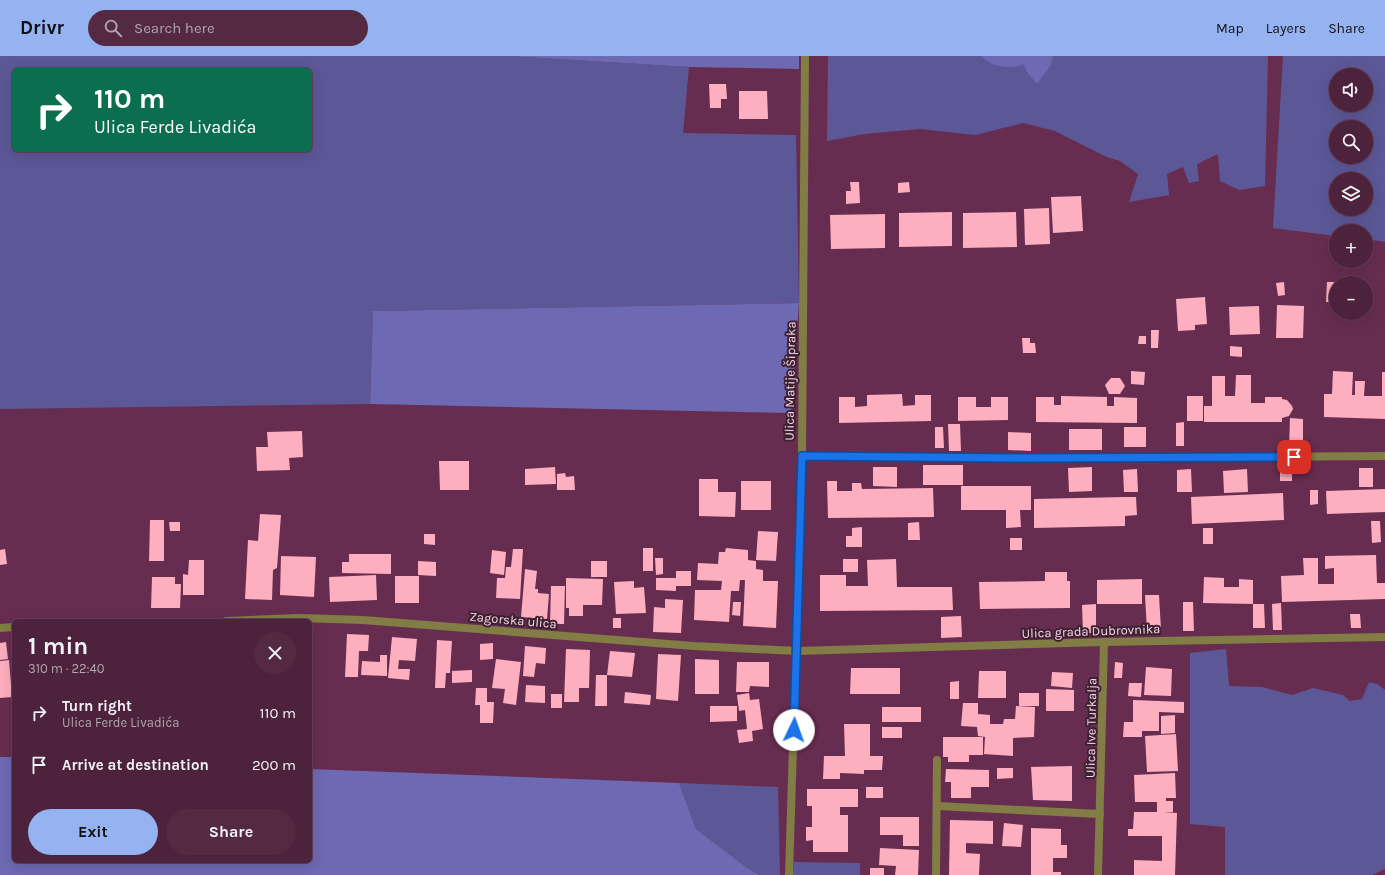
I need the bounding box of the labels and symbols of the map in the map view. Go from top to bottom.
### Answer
street label: Ulica Matije Šipraka [780,321,799,441]
pin [1277,440,1311,474]
street label: Zagorska ulica [469,609,557,631]
street label: Ulica grada Dubrovnika [1021,621,1161,641]
street label: Ulica Ive Turkalja [1083,678,1099,778]
position arrow [773,709,815,751]

